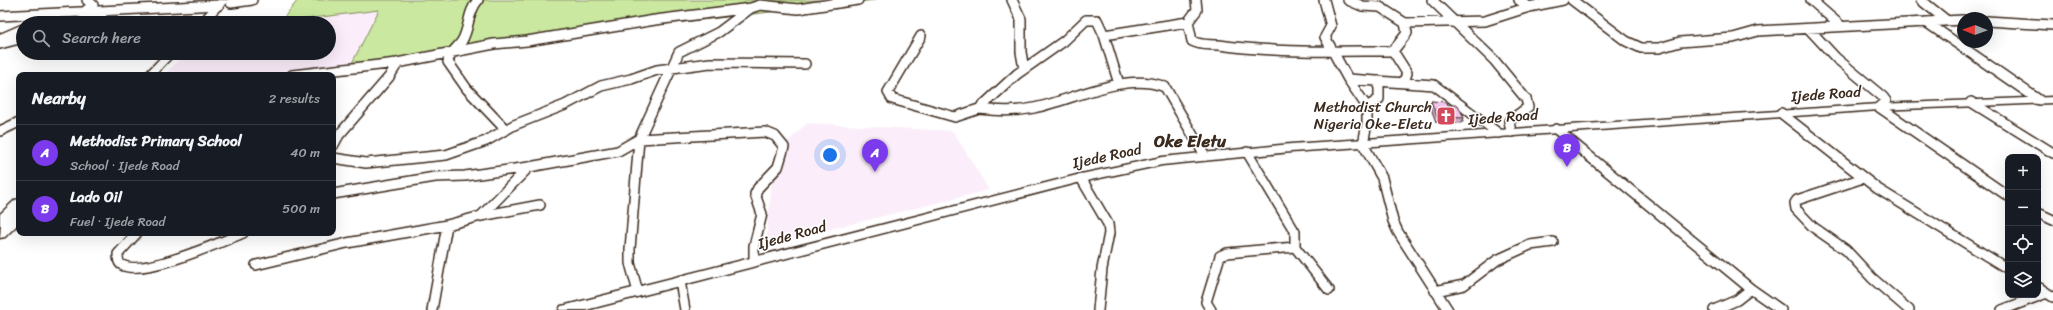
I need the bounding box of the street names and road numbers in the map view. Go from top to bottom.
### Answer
street label: Ijede Road [1789,79,1863,109]
street label: Ijede Road [1466,102,1540,132]
street label: Ijede Road [1069,136,1145,176]
street label: Ijede Road [754,213,830,257]

